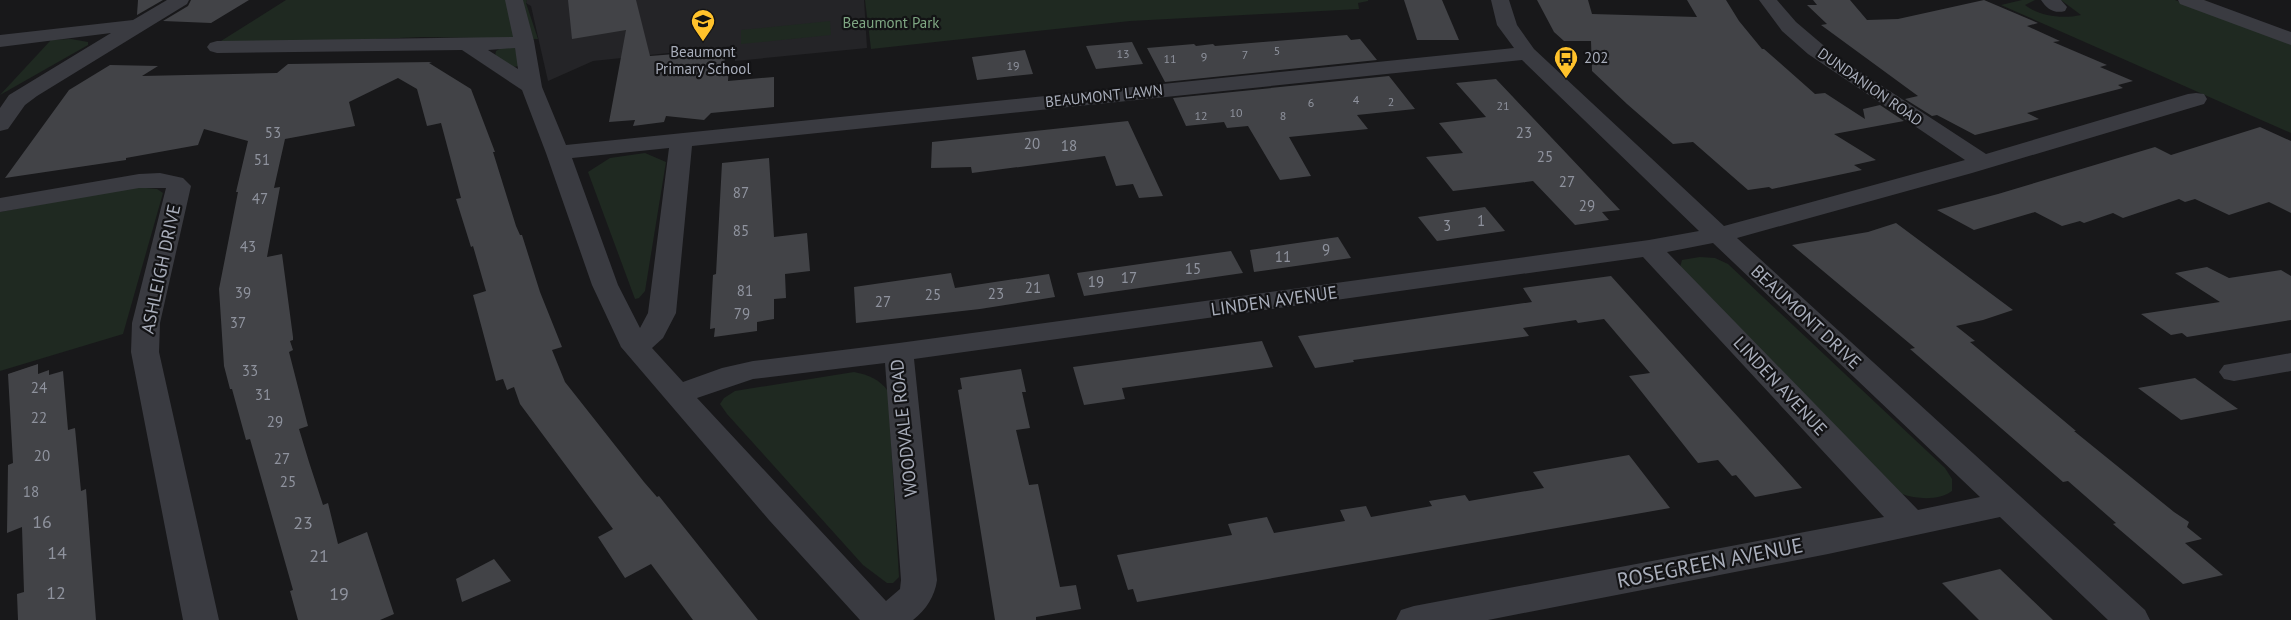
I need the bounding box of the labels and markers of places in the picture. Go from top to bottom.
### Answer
school or university icon: Beaumont Primary School [690,8,716,42]
place label: Beaumont Primary School [655,42,751,78]
bus stop icon: 202 [1553,45,1579,79]
place label: 202 [1584,48,1609,67]

